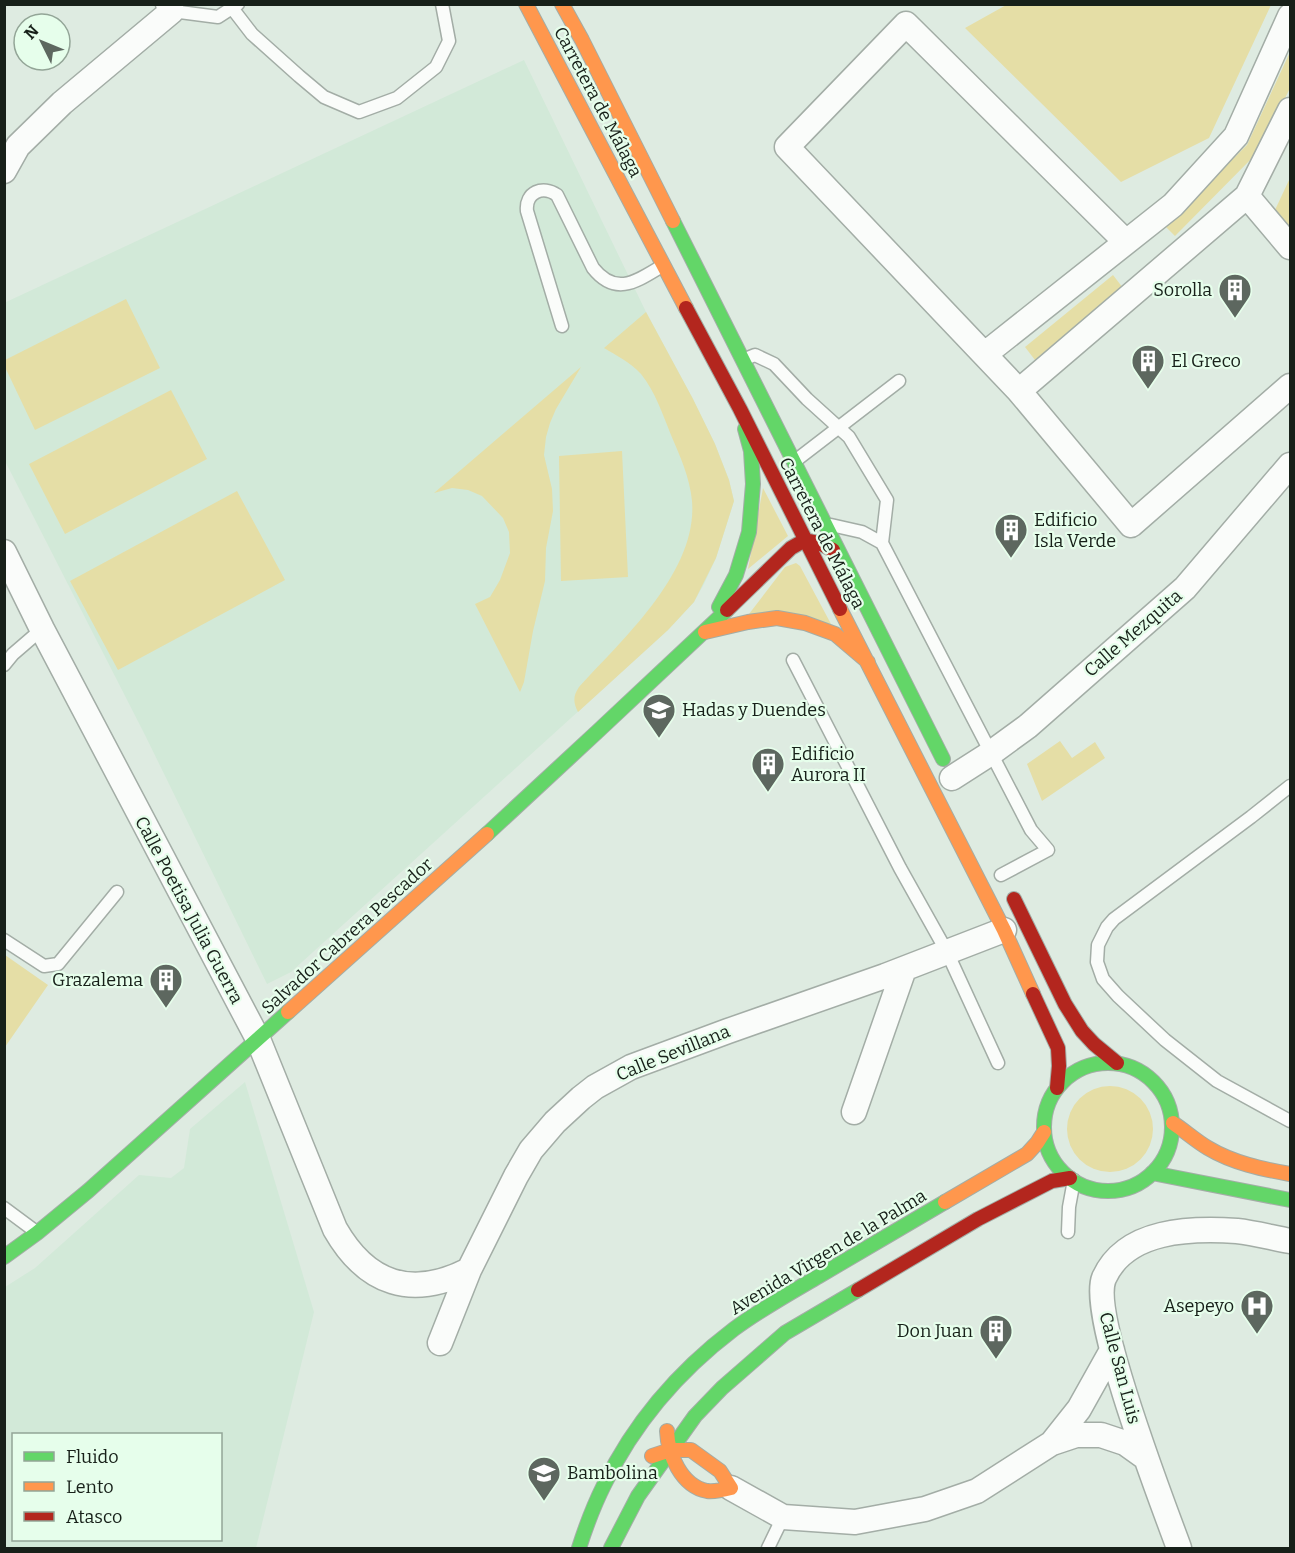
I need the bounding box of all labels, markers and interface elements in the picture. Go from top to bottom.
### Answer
north arrow [12,12,72,72]
text: N [20,21,43,43]
street label: Carretera de Málaga [549,23,647,181]
building icon: Sorolla [1217,272,1253,319]
place label: Sorolla [1153,279,1212,301]
building icon: El Greco [1130,343,1166,390]
place label: El Greco [1171,350,1241,372]
street label: Carretera de Málaga [774,453,870,613]
place label: Edificio Isla Verde [1034,509,1116,552]
building icon: Edificio Isla Verde [993,512,1029,559]
street label: Calle Mezquita [1080,584,1186,681]
school or university icon: Hadas y Duendes [641,692,677,739]
place label: Hadas y Duendes [682,699,826,721]
place label: Edificio Aurora II [791,743,866,786]
building icon: Edificio Aurora II [750,746,786,793]
street label: Calle Poetisa Julia Guerra [130,813,248,1008]
street label: Salvador Cabrera Pescador [257,853,437,1019]
building icon: Grazalema [148,962,184,1009]
place label: Grazalema [52,969,143,991]
street label: Calle Sevillana [613,1020,733,1086]
street label: Avenida Virgen de la Palma [726,1184,931,1320]
hospital icon: Asepeyo [1239,1288,1275,1335]
place label: Asepeyo [1163,1295,1234,1317]
street label: Calle San Luis [1095,1310,1145,1426]
building icon: Don Juan [978,1313,1014,1360]
place label: Don Juan [897,1320,974,1342]
legend [12,1433,222,1541]
text: Fluido [66,1446,119,1468]
school or university icon: Bambolina [526,1455,562,1502]
place label: Bambolina [567,1462,658,1484]
text: Lento [66,1476,114,1498]
text: Atasco [66,1506,122,1528]

